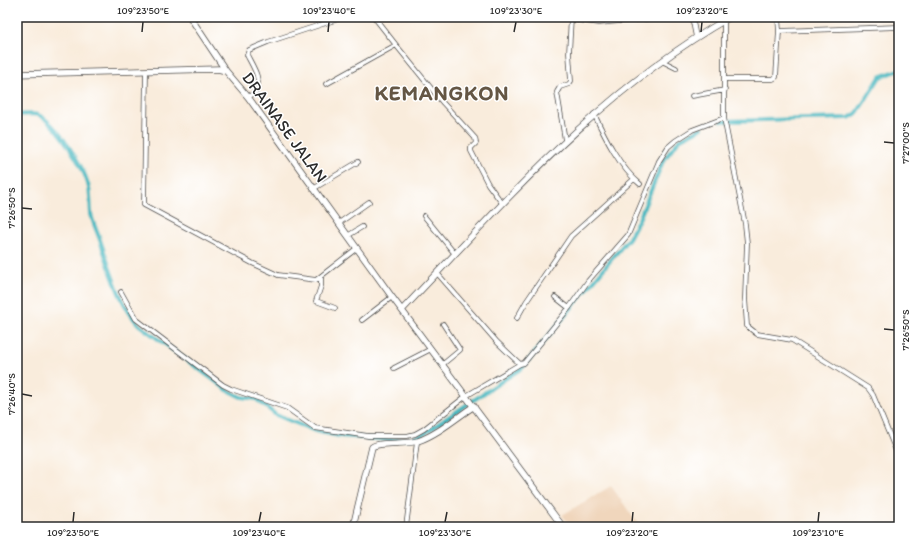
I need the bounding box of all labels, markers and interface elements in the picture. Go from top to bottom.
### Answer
text: 109°23'50"E [117,4,170,17]
text: 109°23'40"E [303,4,356,17]
text: 109°23'30"E [490,4,543,17]
text: 109°23'20"E [676,4,729,17]
street label: DRAINASE JALAN [238,68,332,186]
district label: KEMANGKON [374,80,510,105]
text: 7°27'00"S [899,122,912,164]
text: 7°26'50"S [5,187,18,229]
text: 7°26'50"S [899,309,912,351]
text: 7°26'40"S [5,373,18,415]
text: 109°23'50"E [47,526,100,539]
text: 109°23'40"E [233,526,286,539]
text: 109°23'30"E [419,526,472,539]
text: 109°23'20"E [606,526,659,539]
text: 109°23'10"E [792,526,844,539]

